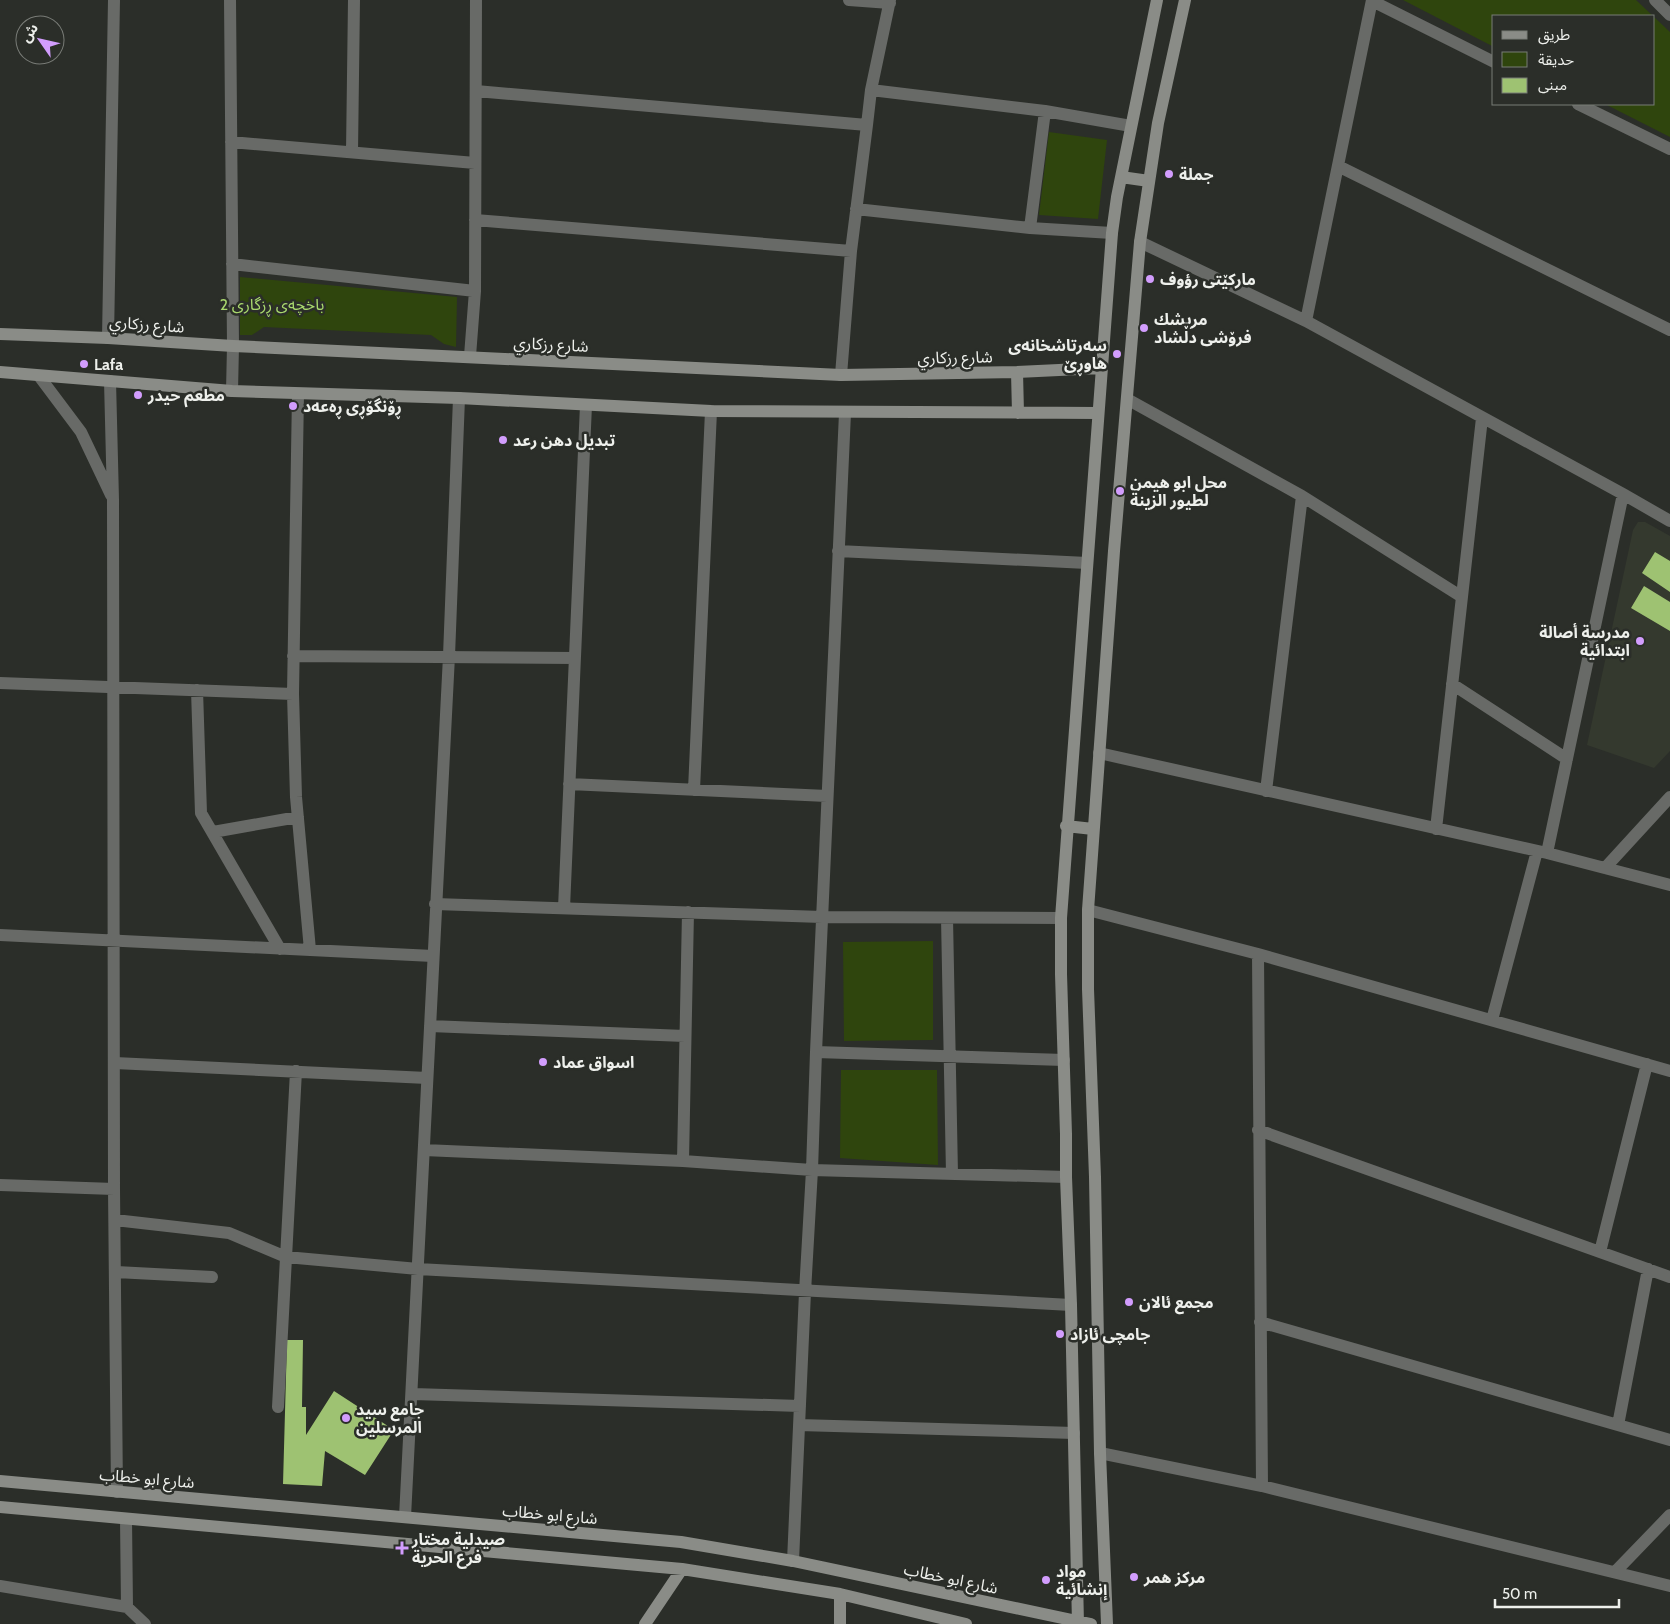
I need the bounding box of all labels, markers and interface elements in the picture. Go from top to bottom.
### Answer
north arrow [15,15,65,65]
legend [1492,15,1655,105]
text: ش [16,20,42,46]
text: طريق [1538,26,1570,45]
text: حديقة [1538,51,1574,69]
text: مبنى [1538,76,1567,94]
place label: جملة [1179,165,1213,184]
marker: جملة [1163,168,1175,180]
place label: ماركێتى رؤوف [1160,270,1256,289]
marker: ماركێتى رؤوف [1144,273,1156,285]
park label: باخچەی ڕزگاری 2 [220,295,324,318]
place label: مريشك فرۆشى دڵشاد [1154,310,1252,347]
street label: شارع رزكاري [109,312,185,340]
marker: مريشك فرۆشى دڵشاد [1138,322,1150,334]
street label: شارع رزكاري [513,333,589,359]
place label: سەرتاشخانەى ھاوڕێ [1008,336,1107,377]
street label: شارع رزكاري [917,347,993,371]
marker: سەرتاشخانەى ھاوڕێ [1111,348,1123,360]
place label: Lafa [94,355,123,374]
marker: Lafa [78,358,90,370]
place label: مطعم حيدر [147,386,225,408]
marker: مطعم حيدر [132,389,144,401]
place label: ڕۆنگۆڕی ڕەعەد [303,397,402,420]
marker: ڕۆنگۆڕی ڕەعەد [287,400,299,412]
place label: تبديل دهن رعد [513,431,615,450]
marker: تبديل دهن رعد [497,434,509,446]
place label: محل ابو هيمن لطيور الزينة [1130,473,1227,510]
marker: محل ابو هيمن لطيور الزينة [1114,485,1126,497]
place label: مدرسة أصالة ابتدائية [1539,623,1630,660]
marker: مدرسة أصالة ابتدائية [1634,635,1646,647]
place label: اسواق عماد [553,1053,635,1072]
marker: اسواق عماد [537,1056,549,1068]
place label: مجمع ئالان [1139,1293,1214,1315]
marker: مجمع ئالان [1123,1296,1135,1308]
place label: جامچی ئازاد [1070,1325,1150,1345]
marker: جامچی ئازاد [1054,1328,1066,1340]
place label: جامع سيد المرسلين [356,1400,424,1437]
marker: جامع سيد المرسلين [340,1412,352,1424]
street label: شارع ابو خطاب [98,1465,195,1495]
street label: شارع ابو خطاب [501,1501,598,1531]
place label: صيدلية مختار فرع الحرية [411,1530,505,1569]
marker: صيدلية مختار فرع الحرية [396,1542,408,1554]
street label: شارع ابو خطاب [902,1559,1000,1601]
place label: مواد إنشائية [1056,1562,1107,1601]
place label: مركز همر [1143,1568,1205,1587]
marker: مركز همر [1128,1571,1140,1583]
marker: مواد إنشائية [1040,1574,1052,1586]
scale bar [1495,1576,1619,1608]
text: 50 m [1502,1585,1537,1603]

